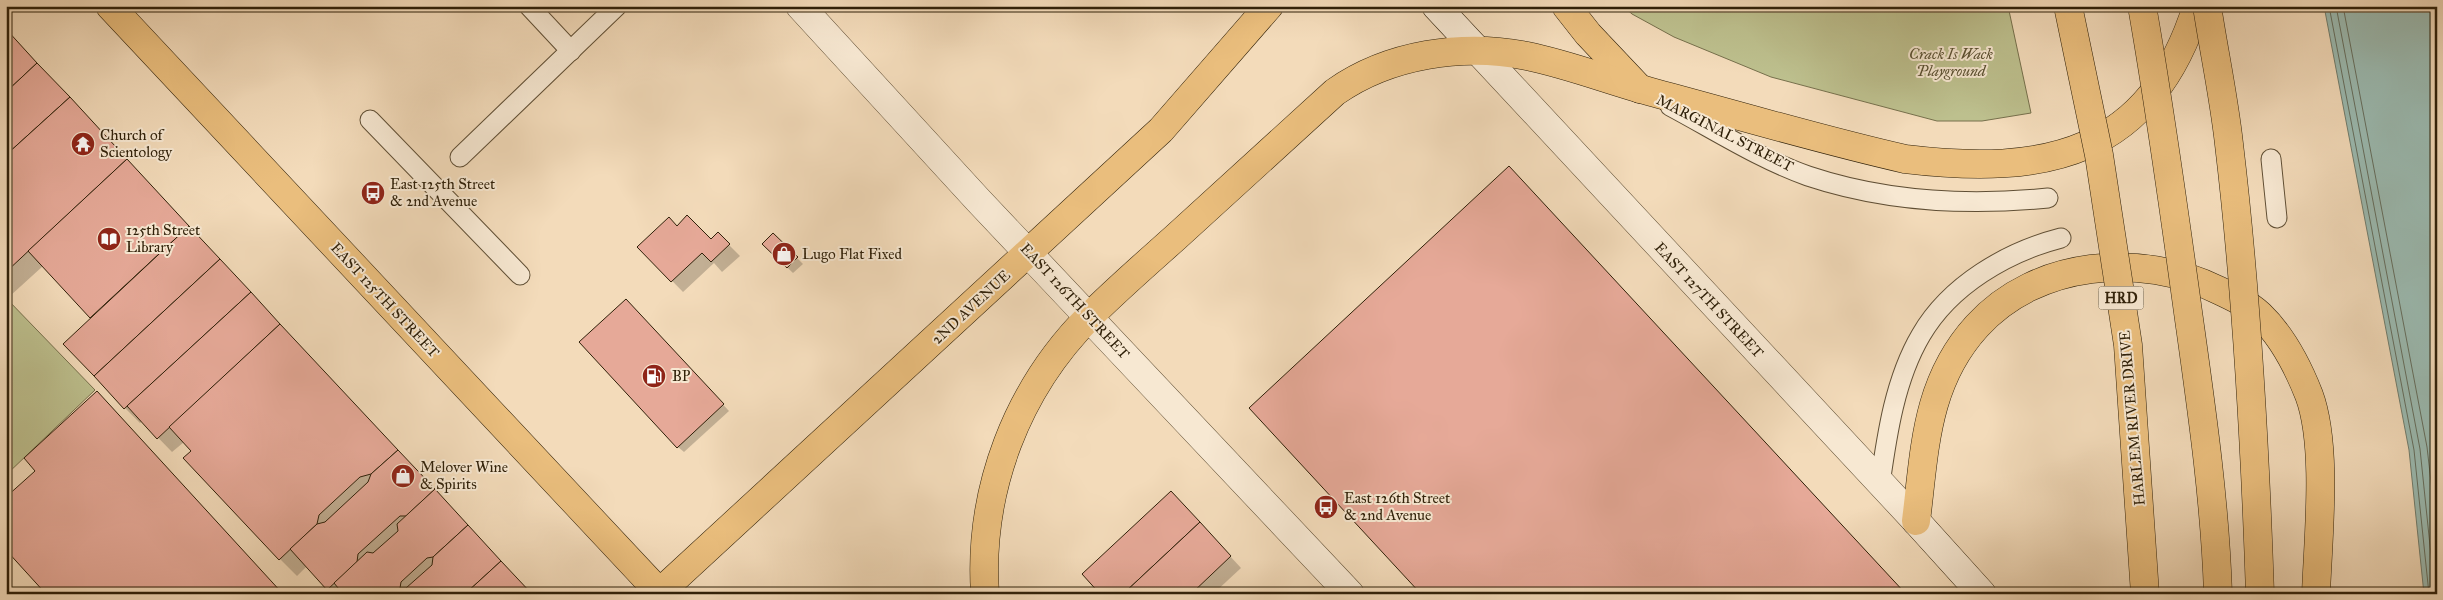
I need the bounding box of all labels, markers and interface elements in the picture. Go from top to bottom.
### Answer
park label: Crack Is Wack Playground [1909,45,1993,80]
street label: MARGINAL STREET [1653,91,1797,175]
place label: Church of Scientology [100,126,173,161]
temple icon: Church of Scientology [70,131,96,157]
place label: East 125th Street & 2nd Avenue [390,175,496,210]
bus stop icon: East 125th Street & 2nd Avenue [360,180,386,206]
place label: 125th Street Library [126,221,201,256]
library icon: 125th Street Library [96,226,122,252]
street label: EAST 127TH STREET [1651,238,1767,362]
street label: EAST 125TH STREET [327,239,443,361]
street label: EAST 126TH STREET [1017,239,1133,363]
shop icon: Lugo Flat Fixed [771,241,797,267]
place label: Lugo Flat Fixed [802,245,902,263]
street label: 2ND AVENUE [928,266,1014,348]
road number: HRD [2098,286,2144,310]
street label: HARLEM RIVER DRIVE [2115,329,2149,506]
fuel station icon: BP [641,363,667,389]
place label: BP [672,367,691,385]
place label: Melover Wine & Spirits [420,458,508,493]
shop icon: Melover Wine & Spirits [390,463,416,489]
place label: East 126th Street & 2nd Avenue [1344,489,1451,524]
bus stop icon: East 126th Street & 2nd Avenue [1313,494,1339,520]

